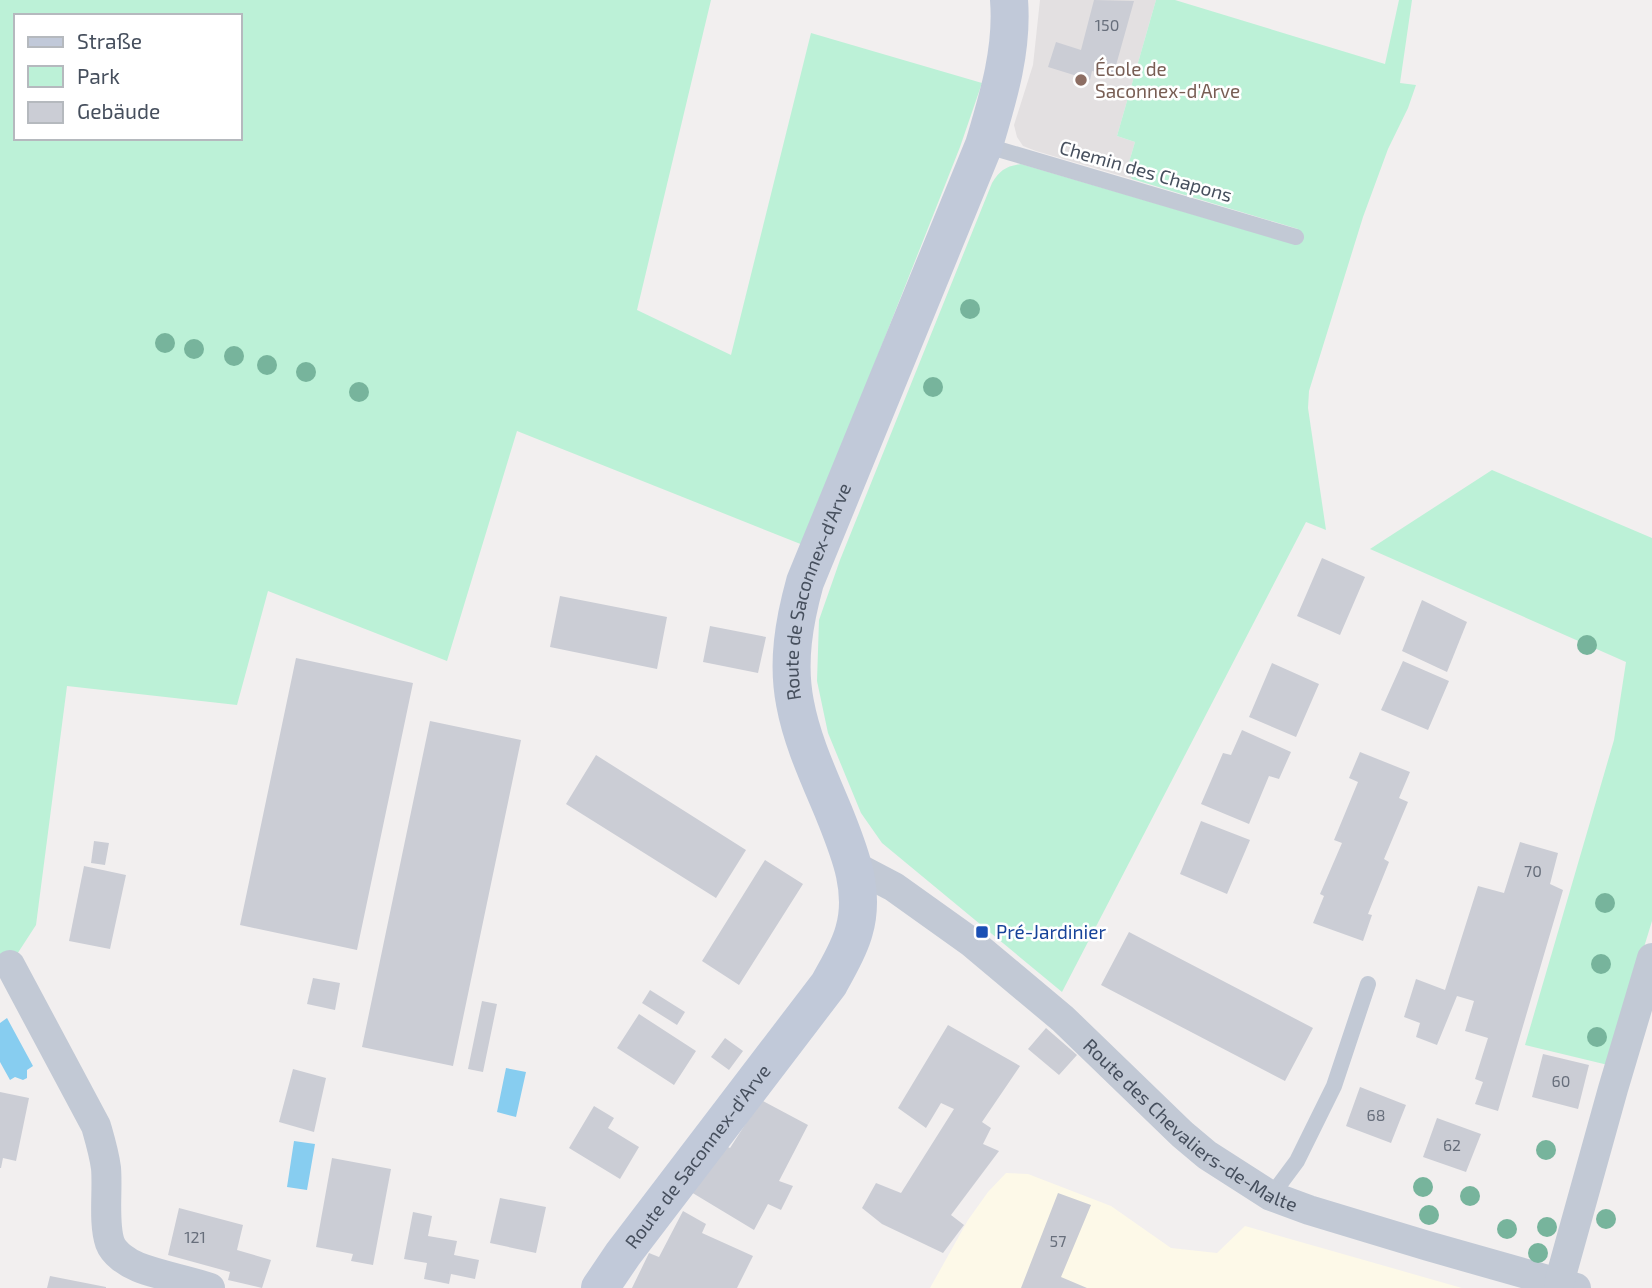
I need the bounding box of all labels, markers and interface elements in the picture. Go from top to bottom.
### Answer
legend [14,14,242,140]
house number: 150 [1095,15,1119,34]
text: Straße [77,28,142,53]
place label: École de Saconnex-d'Arve [1095,57,1240,102]
text: Park [77,63,120,88]
marker: École de Saconnex-d'Arve [1073,72,1089,88]
text: Gebäude [77,98,160,123]
street label: Chemin des Chapons [1057,135,1235,206]
street label: Route de Saconnex-d'Arve [779,479,855,702]
house number: 70 [1524,861,1542,880]
place label: Pré-Jardinier [996,920,1106,943]
marker: Pré-Jardinier [974,924,990,940]
street label: Route des Chevaliers-de-Malte [1079,1033,1301,1216]
street label: Route de Saconnex-d'Arve [620,1059,775,1253]
house number: 60 [1552,1071,1570,1090]
house number: 68 [1367,1105,1385,1124]
house number: 62 [1443,1135,1461,1154]
house number: 121 [184,1227,206,1246]
house number: 57 [1050,1231,1066,1250]

